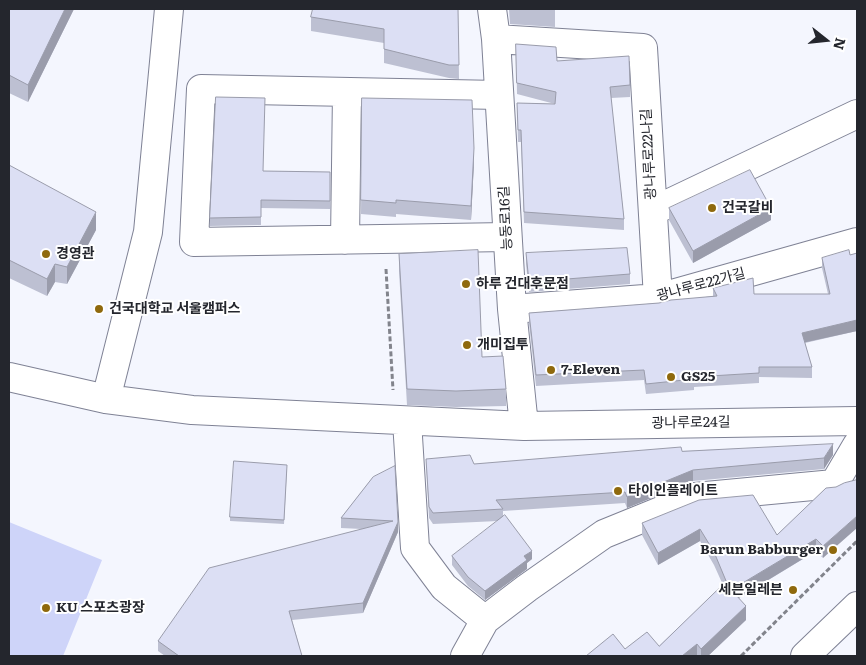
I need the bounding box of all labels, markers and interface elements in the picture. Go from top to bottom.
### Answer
north arrow [801,15,851,65]
text: N [829,36,852,53]
street label: 광나루로22나길 [638,108,660,200]
street label: 능동로16길 [496,185,516,251]
place label: 건국갈비 [722,200,774,216]
marker: 건국갈비 [706,202,718,214]
place label: 경영관 [56,246,95,262]
marker: 경영관 [40,248,52,260]
street label: 광나루로22가길 [655,265,747,305]
place label: 하루 건대후문점 [476,276,569,292]
marker: 하루 건대후문점 [460,278,472,290]
place label: 건국대학교 서울캠퍼스 [109,301,241,317]
marker: 건국대학교 서울캠퍼스 [93,303,105,315]
place label: 개미집투 [477,337,529,353]
marker: 개미집투 [461,339,473,351]
place label: 7-Eleven [561,362,620,378]
marker: 7-Eleven [545,364,557,376]
place label: GS25 [681,369,715,385]
marker: GS25 [665,371,677,383]
street label: 광나루로24길 [651,414,731,432]
place label: 타이인플레이트 [628,483,718,499]
marker: 타이인플레이트 [612,485,624,497]
place label: Barun Babburger [700,542,823,558]
marker: Barun Babburger [827,544,839,556]
place label: 세븐일레븐 [719,582,783,598]
marker: 세븐일레븐 [787,584,799,596]
place label: KU 스포츠광장 [56,600,145,616]
marker: KU 스포츠광장 [40,602,52,614]

